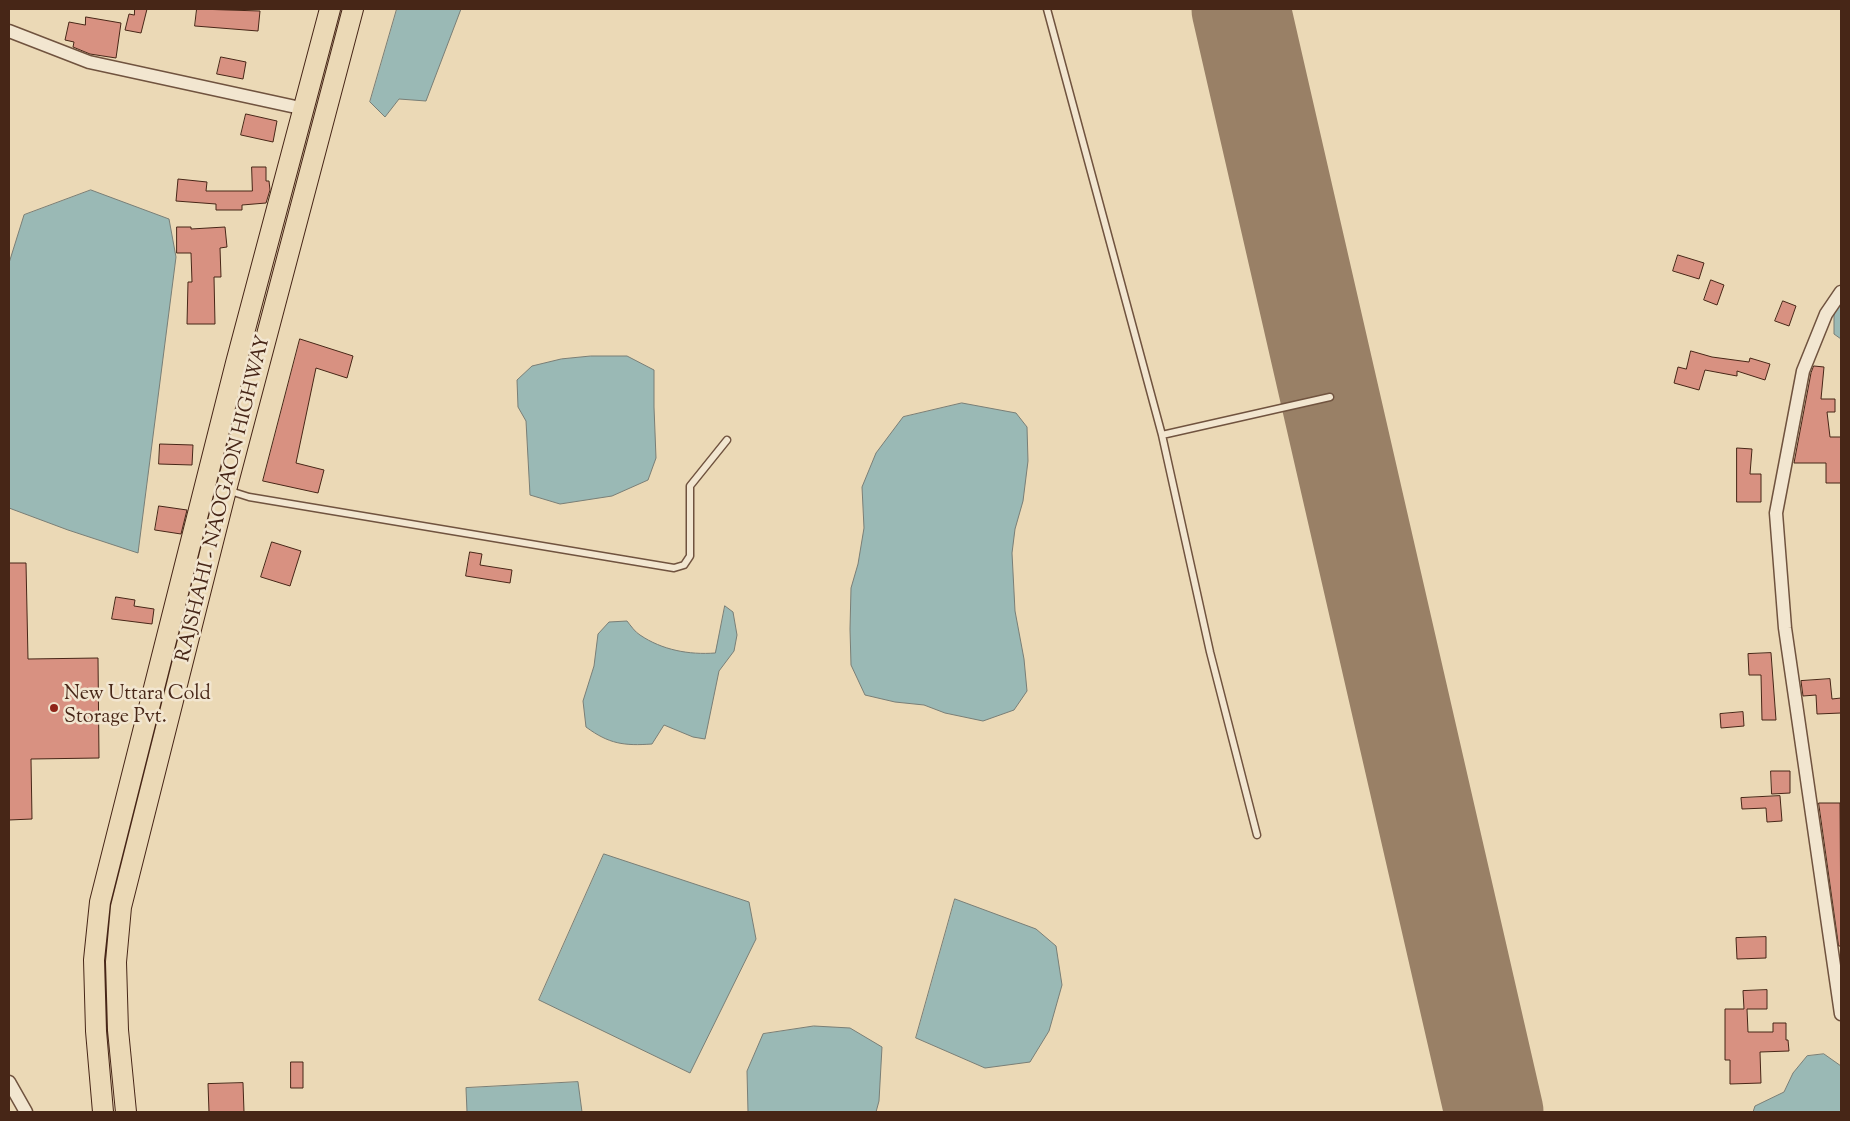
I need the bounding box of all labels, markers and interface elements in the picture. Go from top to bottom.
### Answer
street label: RAJSHAHI - NAOGAON HIGHWAY [173,333,277,665]
place label: New Uttara Cold Storage Pvt. [64,684,211,731]
marker: New Uttara Cold Storage Pvt. [48,702,60,714]

